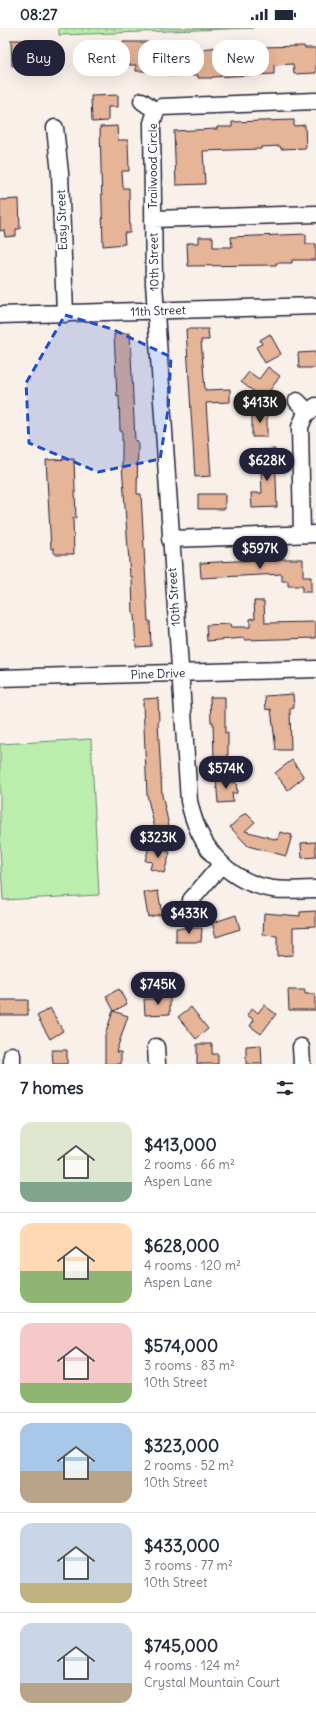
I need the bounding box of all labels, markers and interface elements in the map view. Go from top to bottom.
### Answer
text: 08:27 [20,5,57,24]
chip: Buy [12,40,65,76]
chip: Rent [73,40,130,76]
chip: Filters [138,40,204,76]
chip: New [212,40,269,76]
street label: Trailwood Circle [145,123,160,209]
street label: Easy Street [53,189,70,251]
street label: 10th Street [145,233,162,291]
street label: 11th Street [130,302,186,319]
pin: $413K [232,390,288,424]
text: $413K [242,394,278,411]
pin: $628K [239,448,295,482]
text: $628K [248,452,286,469]
pin: $597K [232,536,288,570]
text: $597K [242,540,278,557]
street label: 10th Street [164,567,183,627]
street label: Pine Drive [130,665,186,682]
pin: $574K [198,756,254,790]
text: $574K [208,760,244,777]
pin: $323K [130,825,186,859]
text: $323K [139,829,177,846]
pin: $433K [161,901,217,935]
text: $433K [170,905,208,922]
pin: $745K [130,972,186,1006]
text: $745K [140,976,176,993]
text: 7 homes [20,1077,84,1099]
icon: filters [274,1077,296,1099]
text: $413,000 [144,1134,217,1156]
icon: home [52,1138,100,1186]
text: 2 rooms · 66 m² [144,1156,235,1173]
text: Aspen Lane [144,1173,212,1190]
text: $628,000 [144,1235,219,1257]
icon: home [52,1239,100,1287]
text: 4 rooms · 120 m² [144,1257,241,1274]
text: Aspen Lane [144,1274,212,1291]
text: $574,000 [144,1335,218,1357]
icon: home [52,1339,100,1387]
text: 3 rooms · 83 m² [144,1357,235,1374]
text: 10th Street [144,1374,207,1391]
text: $323,000 [144,1435,219,1457]
icon: home [52,1439,100,1487]
text: 2 rooms · 52 m² [144,1457,234,1474]
text: 10th Street [144,1474,207,1491]
text: $433,000 [144,1535,220,1557]
icon: home [52,1539,100,1587]
text: 3 rooms · 77 m² [144,1557,233,1574]
text: 10th Street [144,1574,207,1591]
text: $745,000 [144,1635,218,1657]
icon: home [52,1639,100,1687]
text: 4 rooms · 124 m² [144,1657,240,1674]
text: Crystal Mountain Court [144,1674,280,1691]

